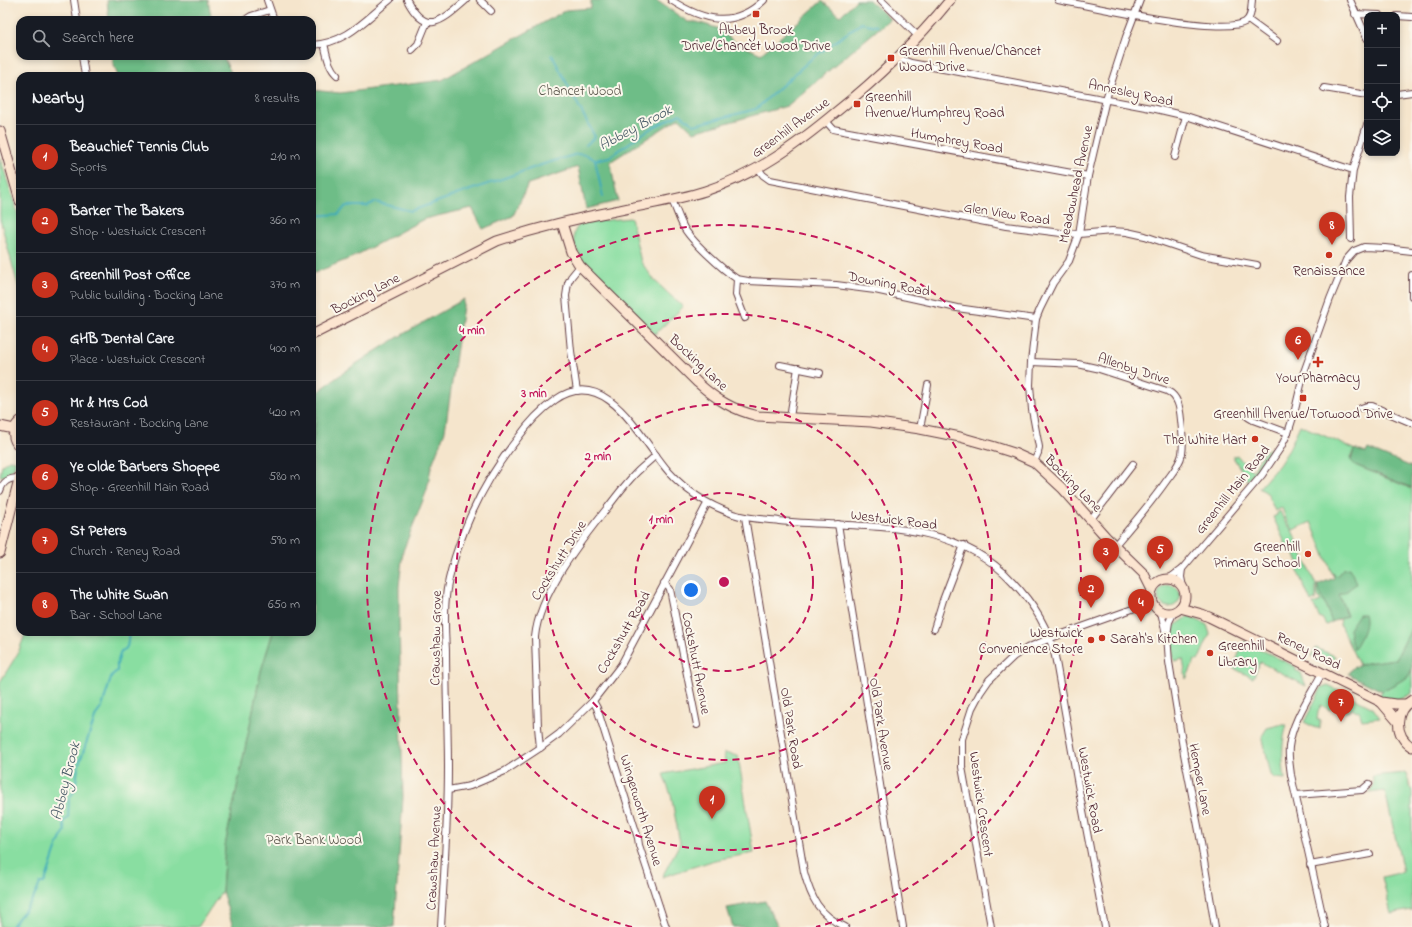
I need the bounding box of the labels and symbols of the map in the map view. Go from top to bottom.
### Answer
marker: Abbey Brook Drive/Chancet Wood Drive [751,9,761,19]
place label: Abbey Brook Drive/Chancet Wood Drive [680,20,831,57]
place label: Greenhill Avenue/Chancet Wood Drive [899,41,1041,78]
marker: Greenhill Avenue/Chancet Wood Drive [886,53,896,63]
street label: Annesley Road [1086,74,1175,114]
park label: Chancet Wood [539,81,622,102]
place label: Greenhill Avenue/Humphrey Road [865,87,1004,125]
street label: Greenhill Avenue [748,92,835,164]
water label: Abbey Brook [595,99,678,157]
marker: Greenhill Avenue/Humphrey Road [852,99,862,109]
street label: Humphrey Road [909,123,1005,161]
street label: Meadowhead Avenue [1054,123,1099,245]
street label: Glen View Road [962,197,1052,232]
pin: 8 [1319,212,1345,245]
marker: Renaissance [1324,250,1334,260]
place label: Renaissance [1293,261,1366,282]
street label: Downing Road [845,266,932,304]
street label: Bocking Lane [327,268,405,322]
text: 4 min [458,322,485,340]
pin: 6 [1285,327,1311,360]
street label: Bocking Lane [662,329,733,397]
street label: Allenby Drive [1095,348,1173,392]
marker: YourPharmacy [1313,357,1323,367]
place label: YourPharmacy [1276,368,1360,390]
text: 3 min [520,385,547,403]
marker: Greenhill Avenue/Torwood Drive [1298,393,1308,403]
place label: Greenhill Avenue/Torwood Drive [1213,404,1393,425]
place label: The White Hart [1163,430,1247,451]
marker: The White Hart [1250,434,1260,444]
street label: Greenhill Main Road [1191,441,1276,539]
text: 2 min [584,448,611,466]
street label: Bocking Lane [1038,450,1107,519]
street label: Westwick Road [849,505,938,536]
text: 1 min [649,511,673,529]
street label: Cockshutt Drive [526,516,593,605]
pin: 5 [1147,536,1173,569]
place label: Greenhill Primary School [1213,537,1300,575]
pin: 3 [1093,538,1119,571]
marker: Greenhill Primary School [1303,549,1313,559]
centre of rings [717,575,731,589]
pin: 2 [1078,575,1104,608]
your location [681,580,701,600]
street label: Cockshutt Road [592,587,657,678]
street label: Crawshaw Grove [425,589,448,686]
pin: 4 [1128,589,1154,622]
street label: Cockshutt Avenue [675,610,716,717]
place label: Westwick Convenience Store [979,623,1084,660]
street label: Reney Road [1272,627,1344,677]
place label: Sarah's Kitchen [1110,629,1197,650]
marker: Sarah's Kitchen [1097,633,1107,643]
marker: Westwick Convenience Store [1086,635,1096,645]
place label: Greenhill Library [1218,636,1264,674]
marker: Greenhill Library [1205,648,1215,658]
street label: Old Park Avenue [863,676,898,773]
street label: Old Park Road [774,686,807,771]
pin: 7 [1328,689,1354,722]
water label: Abbey Brook [46,738,88,823]
street label: Hemper Lane [1182,741,1217,818]
street label: Westwick Road [1072,746,1107,835]
street label: Westwick Crescent [963,750,998,858]
street label: Wingerworth Avenue [613,752,668,870]
pin: 1 [699,786,725,819]
street label: Crawshaw Avenue [421,805,448,911]
park label: Park Bank Wood [266,830,362,851]

